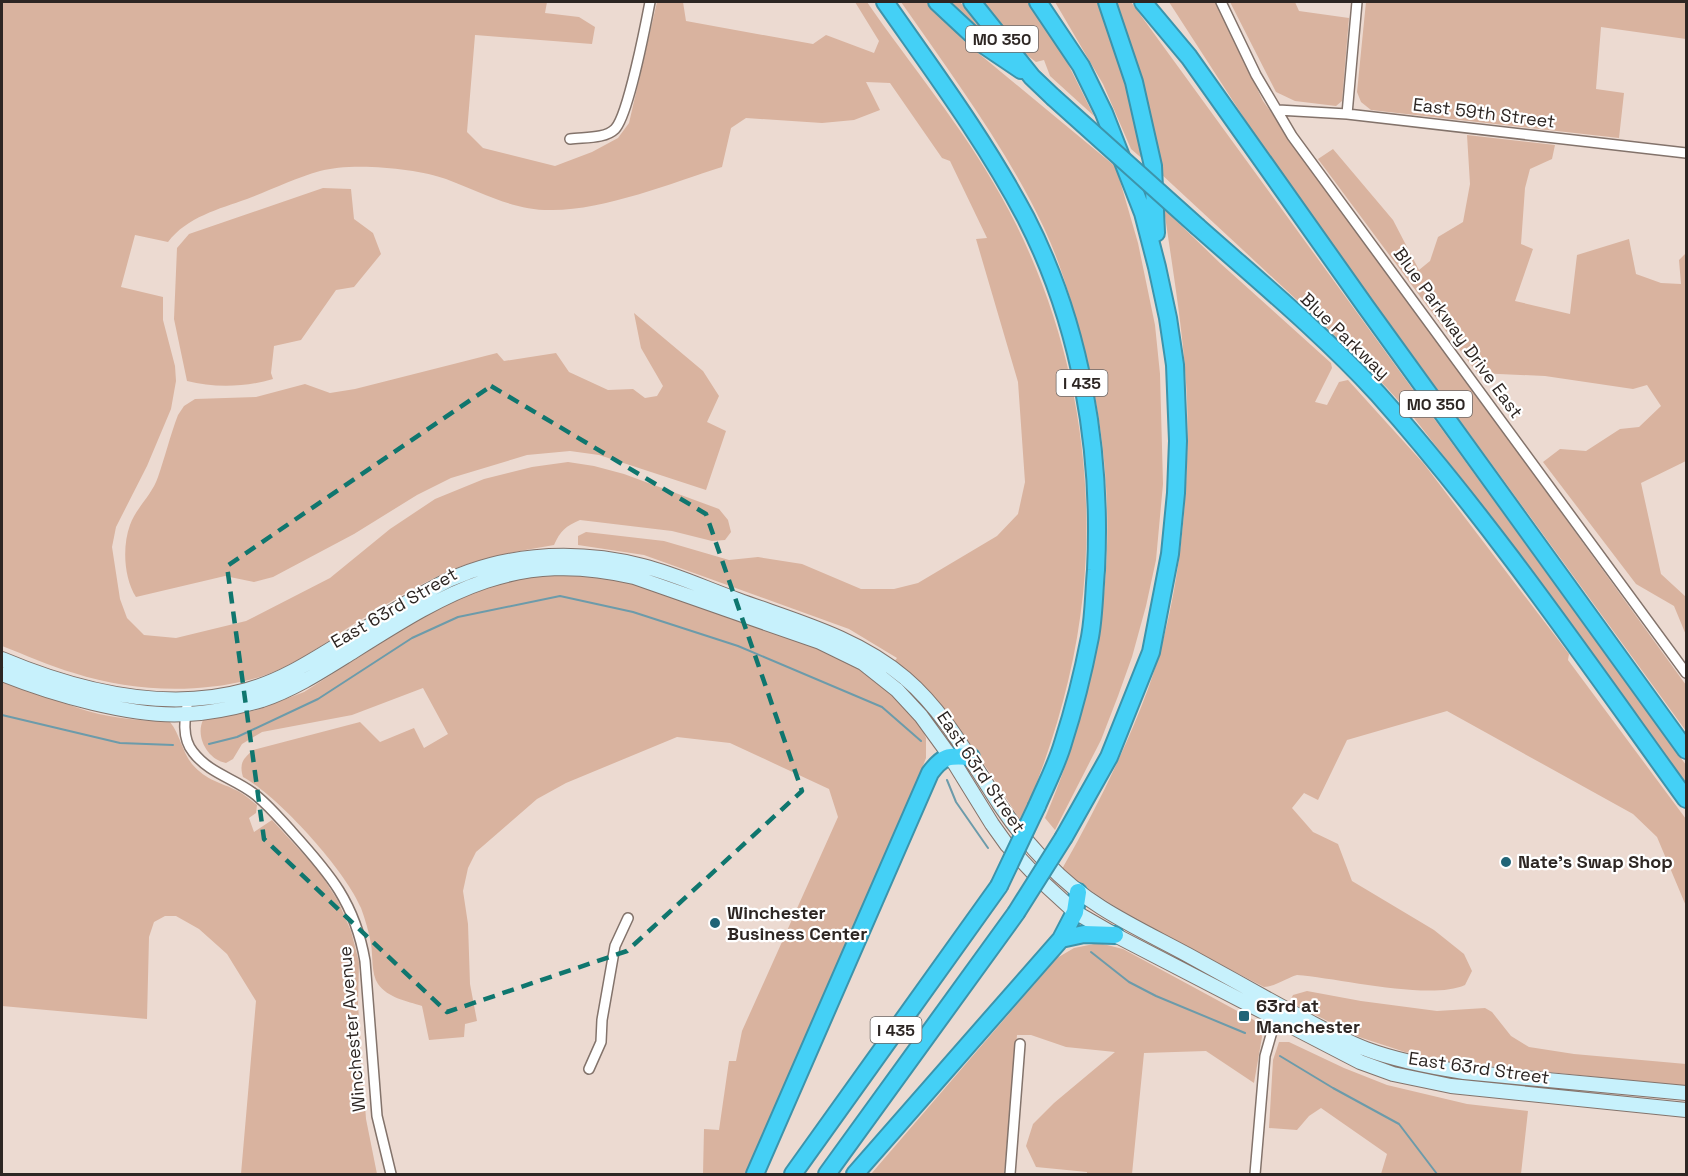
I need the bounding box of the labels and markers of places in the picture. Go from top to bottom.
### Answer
place label: Nate's Swap Shop [1518,850,1673,873]
marker: Nate's Swap Shop [1499,855,1513,869]
place label: Winchester Business Center [727,901,867,945]
marker: Winchester Business Center [708,916,722,930]
place label: 63rd at Manchester [1256,994,1360,1038]
marker: 63rd at Manchester [1237,1009,1251,1023]

